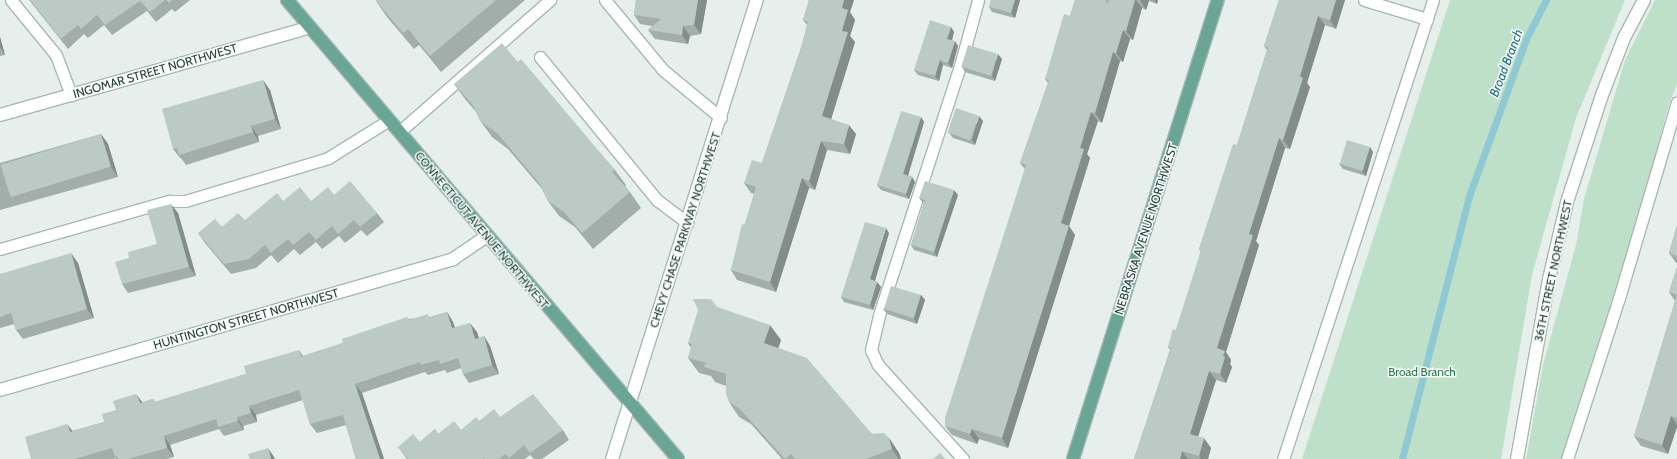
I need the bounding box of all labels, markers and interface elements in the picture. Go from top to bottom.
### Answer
water label: Broad Branch [1486,27,1526,99]
street label: INGOMAR STREET NORTHWEST [71,41,239,101]
street label: CHEVY CHASE PARKWAY NORTHWEST [647,130,723,330]
street label: NEBRASKA AVENUE NORTHWEST [1111,142,1181,316]
street label: CONNECTICUT AVENUE NORTHWEST [412,149,552,311]
street label: 36TH STREET NORTHWEST [1531,199,1575,343]
street label: HUNTINGTON STREET NORTHWEST [152,286,340,352]
park label: Broad Branch [1388,365,1456,379]

